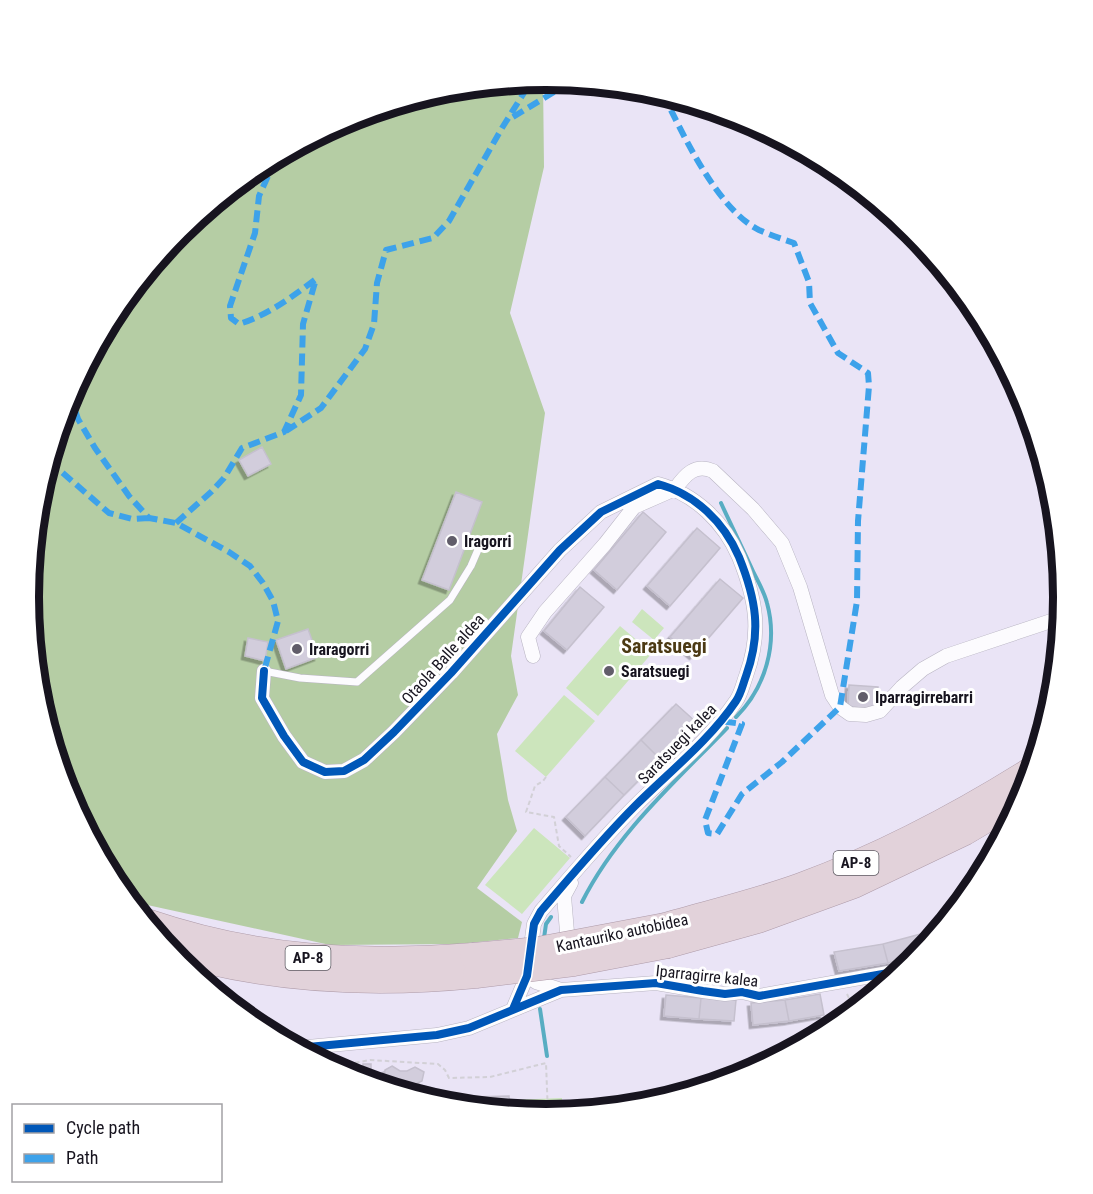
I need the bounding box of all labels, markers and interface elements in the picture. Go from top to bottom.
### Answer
place label: Iragorri [464,532,512,551]
marker: Iragorri [445,534,459,548]
street label: Otaola Balle aldea [398,610,488,708]
district label: Saratsuegi [621,634,707,658]
place label: Iraragorri [309,640,369,659]
marker: Iraragorri [290,642,304,656]
place label: Saratsuegi [621,662,690,681]
marker: Saratsuegi [602,664,616,678]
place label: Iparragirrebarri [875,688,973,707]
marker: Iparragirrebarri [856,690,870,704]
street label: Saratsuegi kalea [634,700,720,788]
road number: AP-8 [834,851,878,875]
street label: Kantauriko autobidea [554,910,690,956]
road number: AP-8 [286,946,330,970]
street label: Iparragirre kalea [655,961,759,991]
legend [12,1104,222,1182]
text: Cycle path [66,1117,140,1138]
text: Path [66,1147,99,1168]

